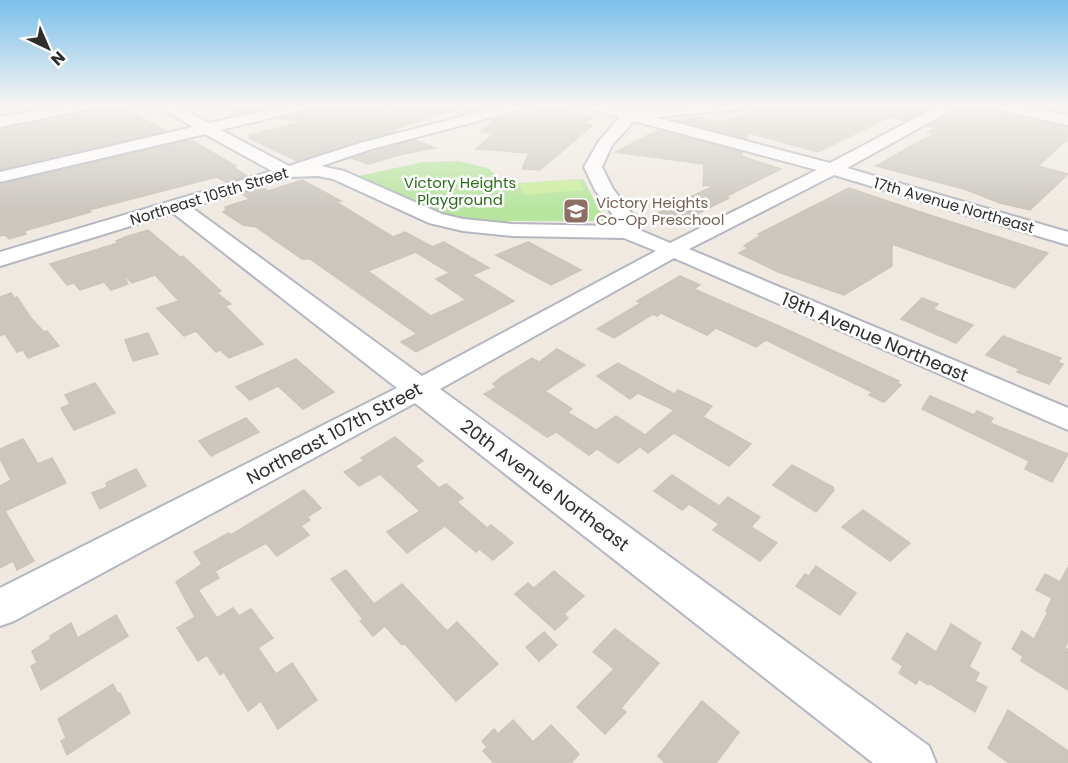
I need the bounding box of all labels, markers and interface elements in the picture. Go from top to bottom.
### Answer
north arrow [18,18,78,78]
text: N [46,46,70,71]
street label: Northeast 105th Street [127,162,291,230]
park label: Victory Heights Playground [404,172,516,210]
street label: 17th Avenue Northeast [871,172,1037,238]
place label: Victory Heights Co-Op Preschool [596,192,724,230]
school or university icon: Victory Heights Co-Op Preschool [561,196,591,226]
street label: 19th Avenue Northeast [778,286,972,388]
street label: Northeast 107th Street [242,376,426,490]
street label: 20th Avenue Northeast [456,413,634,557]

